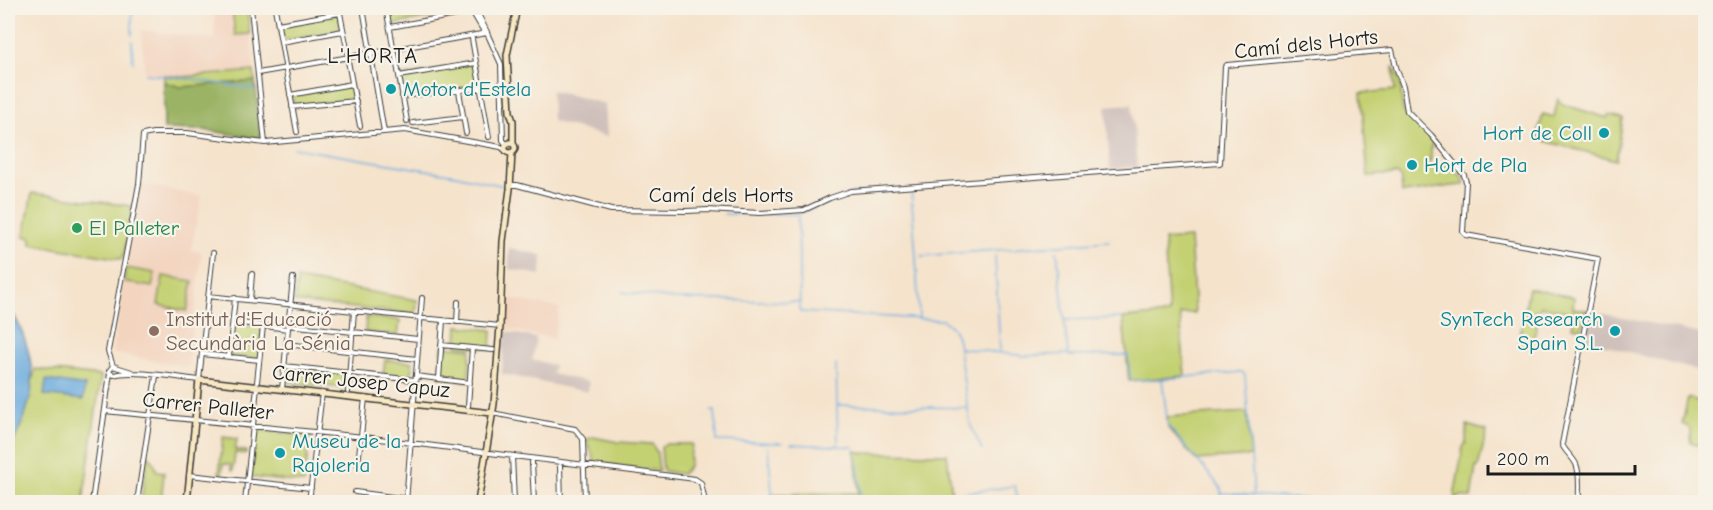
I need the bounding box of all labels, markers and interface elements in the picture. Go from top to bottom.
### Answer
street label: Camí dels Horts [1233,25,1379,63]
district label: L'HORTA [327,43,419,69]
place label: Motor d'Estela [403,77,531,101]
marker: Motor d'Estela [384,82,398,96]
place label: Hort de Coll [1482,121,1592,145]
marker: Hort de Coll [1597,126,1611,140]
place label: Hort de Pla [1424,153,1528,177]
marker: Hort de Pla [1405,158,1419,172]
street label: Camí dels Horts [649,183,793,207]
place label: El Palleter [89,216,180,240]
marker: El Palleter [70,221,84,235]
place label: Institut d'Educació Secundària La Sénia [166,307,351,355]
place label: SynTech Research Spain S.L. [1440,307,1603,355]
marker: Institut d'Educació Secundària La Sénia [147,324,161,338]
marker: SynTech Research Spain S.L. [1608,324,1622,338]
street label: Carrer Josep Capuz [271,360,451,402]
street label: Carrer Palleter [141,387,275,425]
place label: Museu de la Rajoleria [292,429,401,477]
scale bar [1488,438,1635,476]
marker: Museu de la Rajoleria [273,446,287,460]
text: 200 m [1497,449,1549,470]

